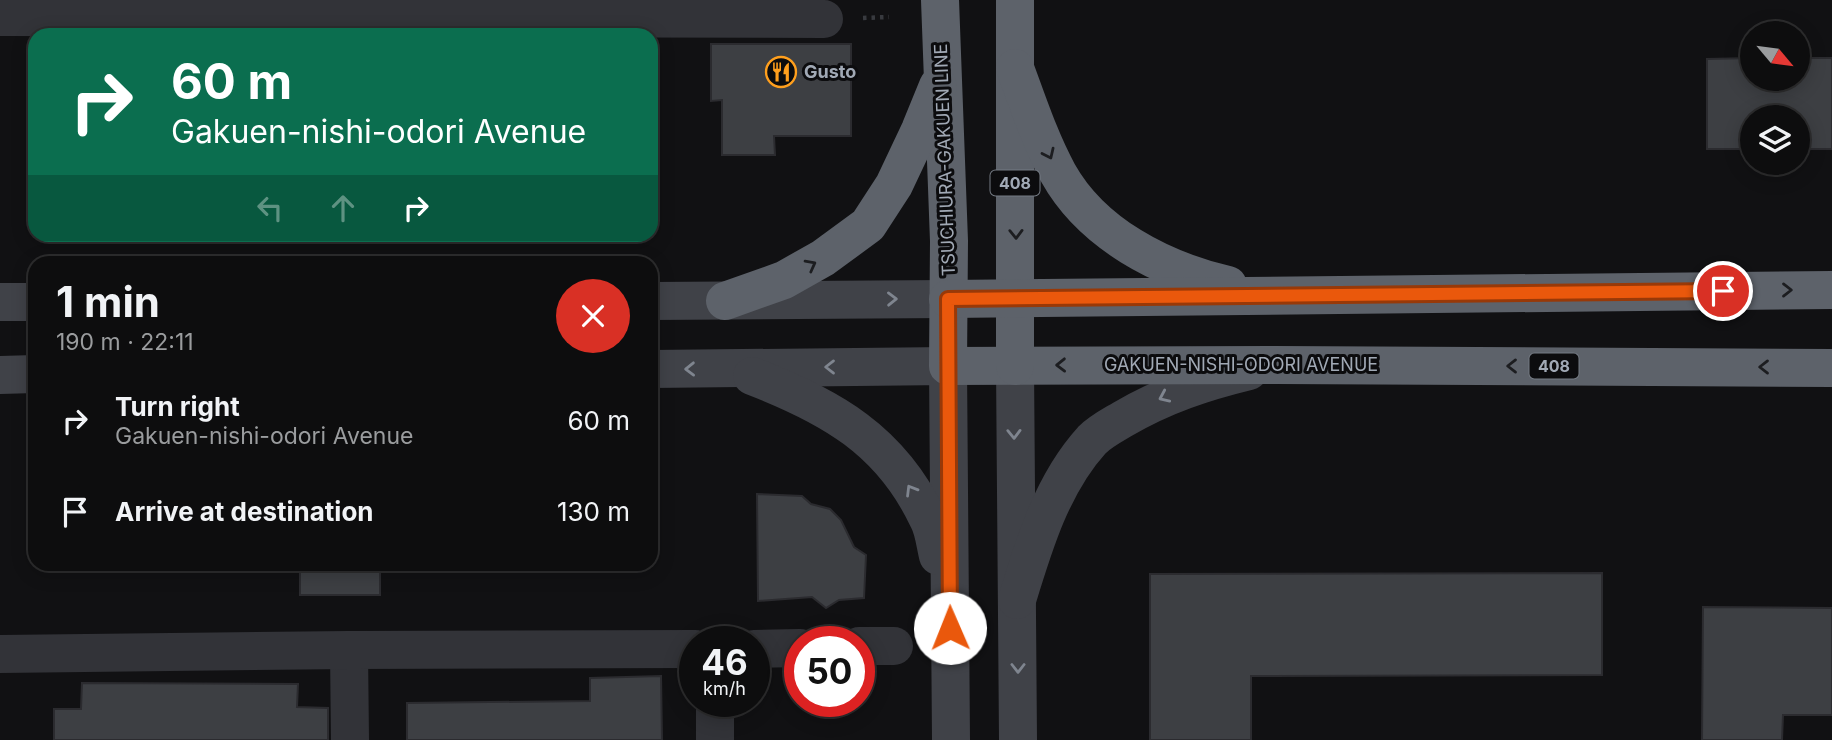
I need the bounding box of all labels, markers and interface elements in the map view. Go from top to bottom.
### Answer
north arrow [1740,21,1810,91]
map controls [1740,21,1810,175]
street label: TSUCHIURA-GAKUEN LINE [930,43,959,277]
text: 60 m [171,52,292,111]
restaurant icon: Gusto [764,55,798,89]
icon: right [56,56,147,147]
place label: Gusto [804,61,856,82]
button: layers [1740,105,1810,175]
text: Gakuen-nishi-odori Avenue [171,112,586,151]
one-way arrow [1041,147,1055,159]
road number: 408 [990,170,1040,196]
icon: left [251,189,289,227]
icon: ahead [324,189,362,227]
icon: right [397,189,435,227]
one-way arrow [1008,229,1024,240]
one-way arrow [804,260,816,273]
pin [1693,261,1753,321]
icon: arrive [1704,272,1742,310]
text: 1 min [56,276,160,327]
button: close [556,279,630,353]
one-way arrow [1782,282,1792,298]
one-way arrow [887,291,897,307]
text: 190 m · 22:11 [56,328,194,356]
street label: GAKUEN-NISHI-ODORI AVENUE [1104,354,1378,375]
road number: 408 [1530,354,1578,378]
one-way arrow [1056,357,1066,373]
one-way arrow [1506,358,1517,374]
one-way arrow [825,359,835,375]
one-way arrow [1758,359,1769,375]
one-way arrow [685,361,695,377]
one-way arrow [1159,389,1171,403]
text: Turn right [115,391,240,422]
icon: right [56,402,94,440]
text: 60 m [567,405,630,436]
text: Gakuen-nishi-odori Avenue [115,422,413,450]
one-way arrow [1006,429,1022,440]
one-way arrow [907,485,920,498]
icon: arrive [56,493,94,531]
text: Arrive at destination [115,496,374,527]
text: 130 m [557,496,630,527]
position arrow [913,591,987,665]
speed limit sign: 50 [784,626,875,717]
text: 46 [701,641,748,683]
one-way arrow [1010,663,1025,674]
text: km/h [703,678,746,699]

